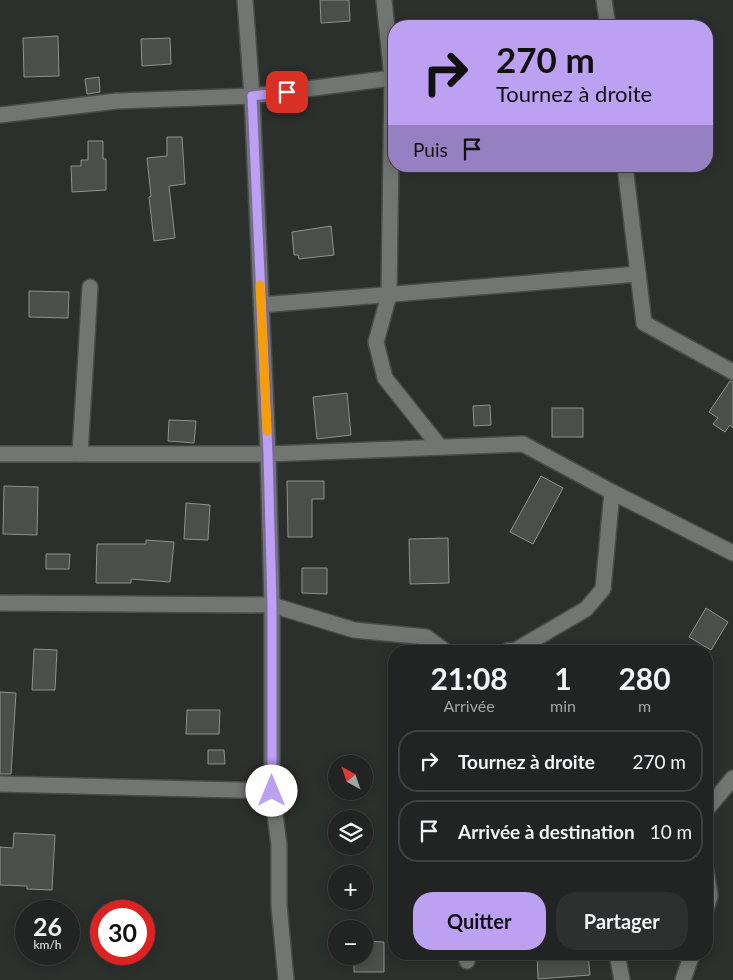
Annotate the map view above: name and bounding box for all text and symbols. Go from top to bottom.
text: 270 m [496,38,595,80]
icon: right [413,40,478,105]
pin [266,71,308,113]
icon: arrive [273,78,301,106]
text: Tournez à droite [496,80,652,107]
icon: arrive [458,135,486,163]
text: Puis [413,138,448,161]
text: 21:08 [430,660,508,696]
text: 1 [554,660,572,696]
text: 280 [618,660,671,696]
text: Arrivée [443,696,495,715]
text: min [550,696,576,715]
text: m [638,696,651,715]
icon: right [415,747,443,775]
text: Tournez à droite [458,750,595,773]
text: 270 m [632,750,686,773]
north arrow [328,755,372,800]
map controls [328,755,373,965]
position arrow [245,764,297,816]
button: layers [328,810,373,855]
icon: arrive [415,817,443,845]
text: Arrivée à destination [458,820,635,843]
text: 10 m [650,820,692,843]
button: + [328,865,373,910]
button: Quitter [413,892,546,950]
button: Partager [556,892,688,950]
speed limit sign: 30 [90,900,155,965]
text: 26 [33,911,62,941]
button: − [328,920,373,965]
text: km/h [33,937,62,952]

